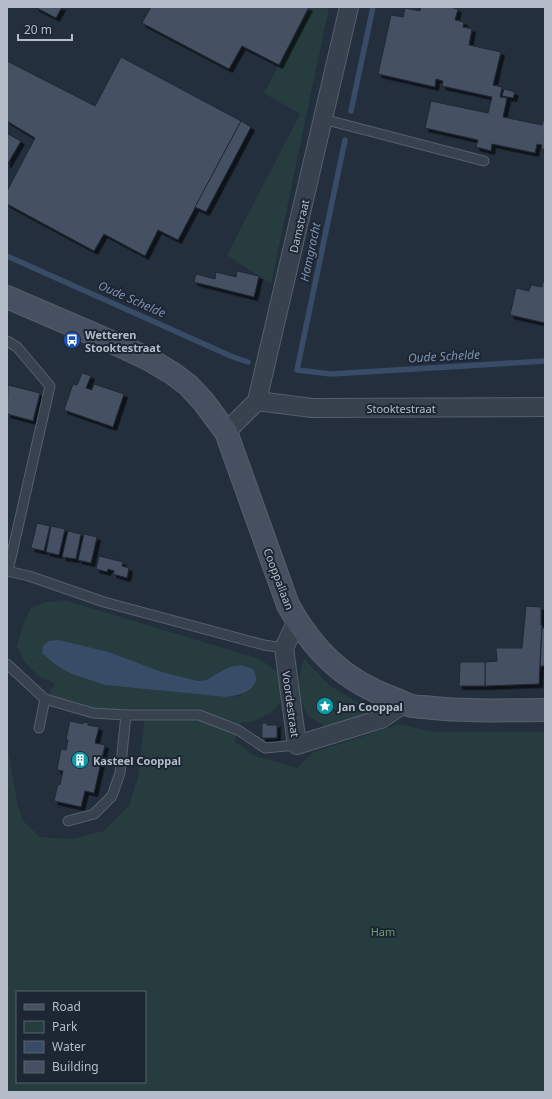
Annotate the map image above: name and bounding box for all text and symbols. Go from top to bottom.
scale bar [18,16,72,42]
text: 20 m [24,21,52,38]
street label: Damstraat [286,198,312,254]
water label: Hamgracht [295,220,325,283]
water label: Oude Schelde [96,277,168,321]
place label: Wetteren Stooktestraat [85,327,161,355]
bus stop icon: Wetteren Stooktestraat [62,330,82,350]
water label: Oude Schelde [408,346,480,366]
street label: Stooktestraat [366,401,436,416]
street label: Cooppallaan [260,546,298,612]
street label: Voordestraat [279,670,303,738]
place icon: Jan Cooppal [315,696,335,716]
place label: Jan Cooppal [337,699,403,714]
building icon: Kasteel Cooppal [70,750,90,770]
place label: Kasteel Cooppal [93,753,181,768]
park label: Ham [371,924,395,939]
legend [16,991,146,1083]
text: Road [52,998,81,1015]
text: Park [52,1018,78,1035]
text: Water [52,1038,86,1055]
text: Building [52,1058,99,1075]

